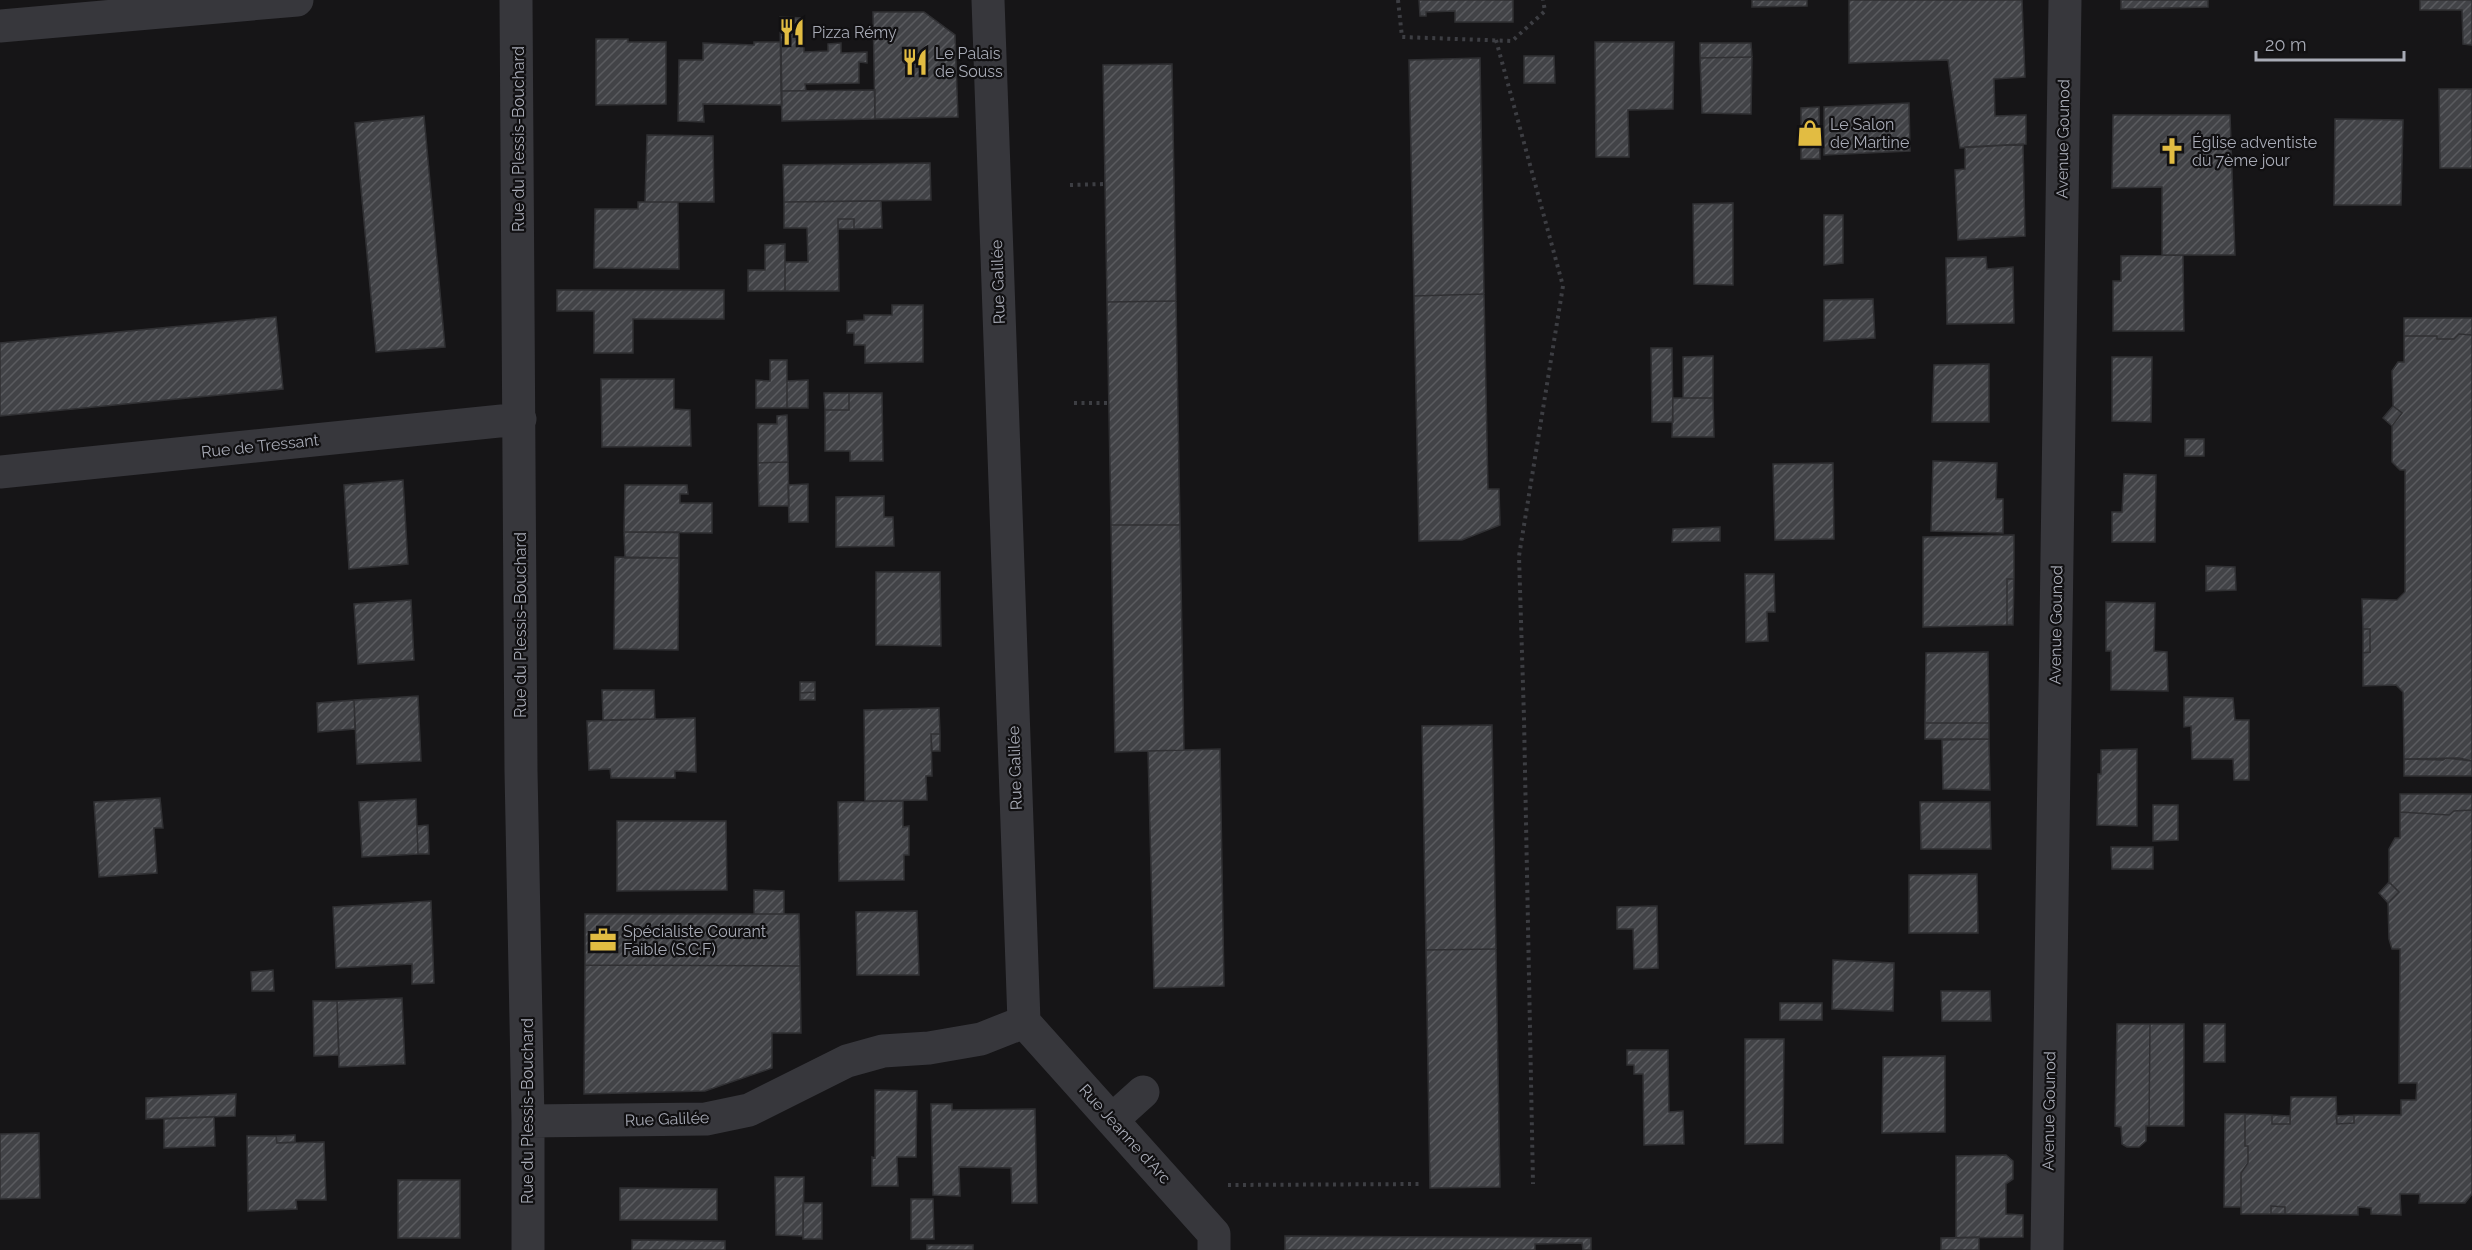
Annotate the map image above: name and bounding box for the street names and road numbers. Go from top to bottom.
street label: Rue du Plessis-Bouchard [509,46,528,232]
street label: Avenue Gounod [2052,79,2074,199]
street label: Rue Galilée [987,239,1009,325]
street label: Rue de Tressant [200,430,320,462]
street label: Rue du Plessis-Bouchard [511,532,530,718]
street label: Avenue Gounod [2045,565,2067,685]
street label: Rue Galilée [1004,725,1026,811]
street label: Rue du Plessis-Bouchard [518,1018,537,1204]
street label: Avenue Gounod [2038,1051,2060,1171]
street label: Rue Jeanne d'Arc [1075,1080,1175,1188]
street label: Rue Galilée [624,1108,710,1130]

